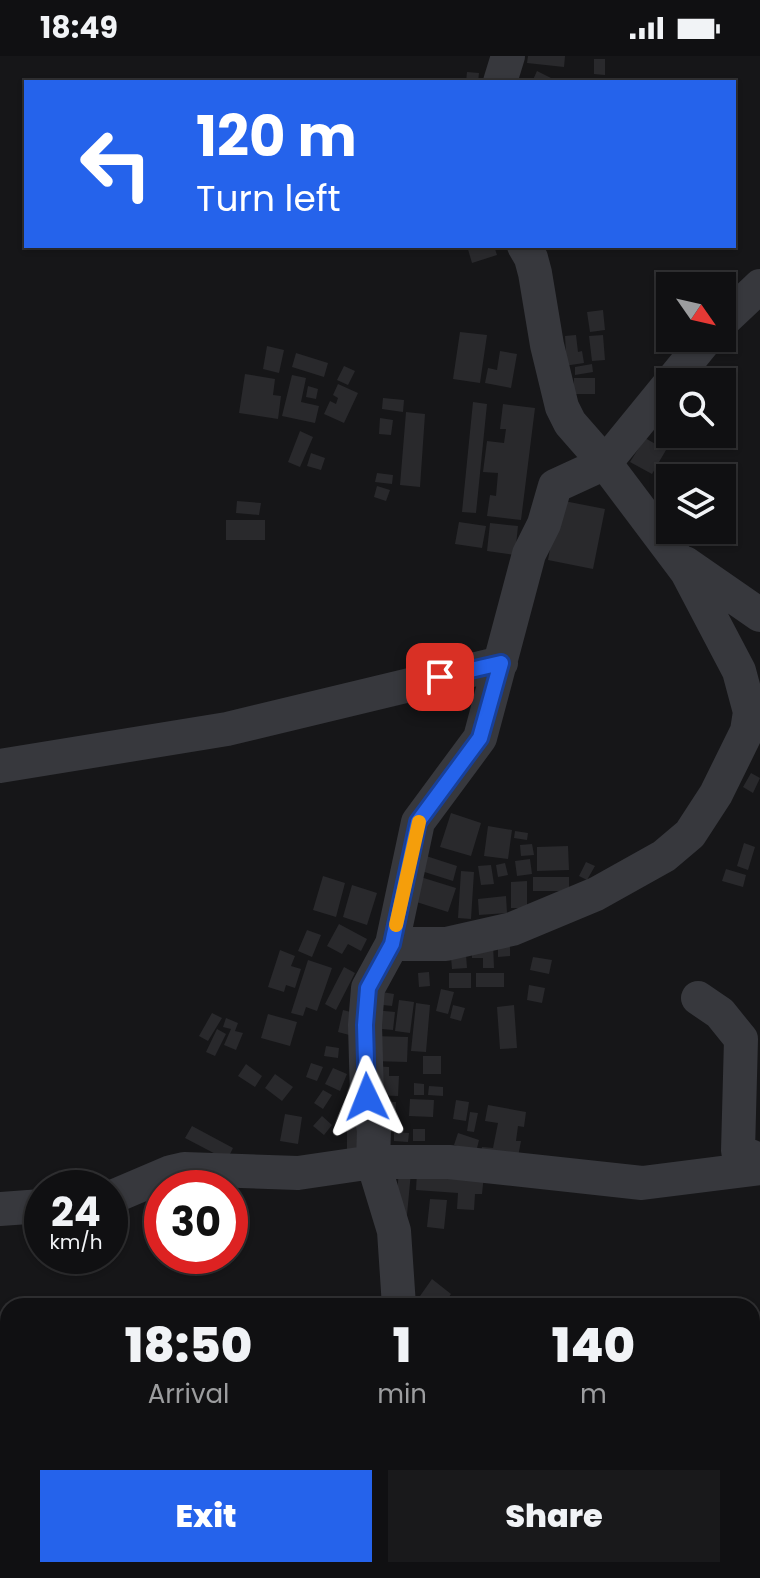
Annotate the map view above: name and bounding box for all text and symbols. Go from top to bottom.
text: 18:49 [40,6,118,49]
text: 120 m [196,97,357,176]
icon: left [64,112,168,216]
text: Turn left [196,173,341,224]
north arrow [656,272,736,352]
map controls [656,272,736,544]
button: search [656,368,736,448]
button: layers [656,464,736,544]
pin [406,643,474,711]
icon: arrive [418,655,462,699]
position arrow [325,1055,409,1139]
speed limit sign: 30 [144,1170,248,1274]
text: 24 [51,1184,101,1240]
text: km/h [49,1228,103,1256]
text: 18:50 [125,1312,252,1379]
text: 1 [393,1312,411,1379]
text: 140 [552,1312,635,1379]
text: Arrival [148,1376,230,1412]
text: min [377,1376,427,1412]
text: m [580,1376,607,1412]
button: Exit [40,1470,372,1562]
button: Share [388,1470,720,1562]

